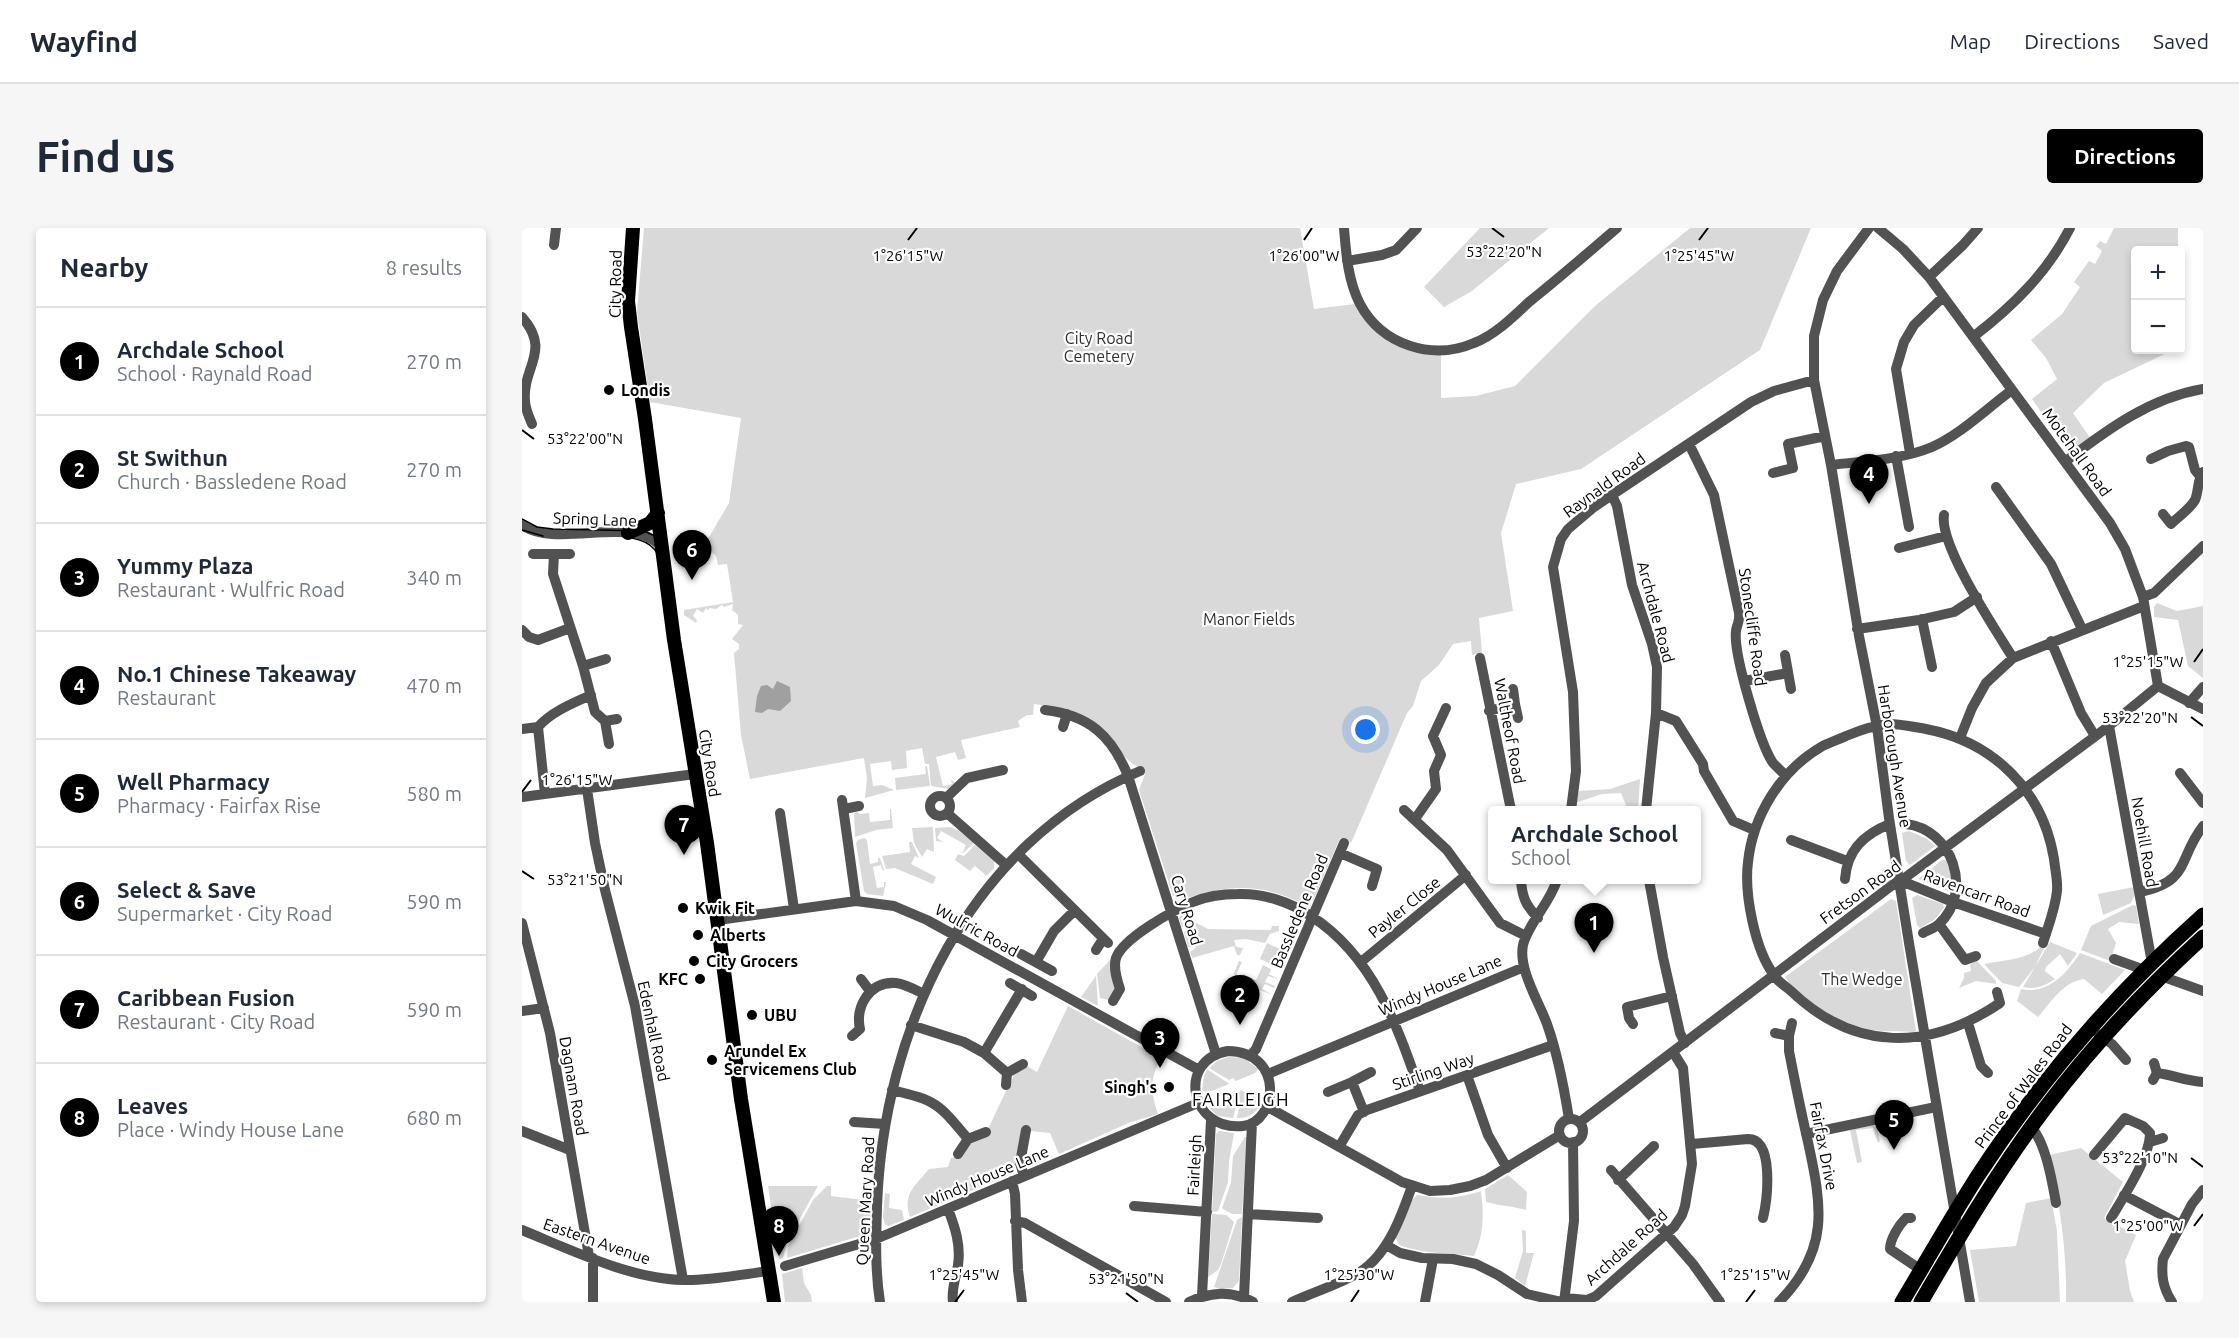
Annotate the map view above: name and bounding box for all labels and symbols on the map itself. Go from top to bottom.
text: 53°22'20"N [1466,243,1542,260]
text: 1°26'15"W [873,247,944,264]
text: 1°26'00"W [1269,247,1340,264]
text: 1°25'45"W [1664,247,1735,264]
street label: City Road [605,250,625,318]
park label: City Road Cemetery [1064,329,1135,365]
place label: Londis [621,381,670,399]
marker: Londis [602,383,616,397]
street label: Motehall Road [2039,404,2115,500]
text: 53°22'00"N [547,430,623,447]
street label: Raynald Road [1559,449,1649,521]
pin: 4 [1850,454,1888,504]
street label: Spring Lane [553,509,637,529]
pin: 6 [672,530,712,580]
street label: Archdale Road [1634,559,1678,665]
street label: Stonecliffe Road [1736,567,1770,687]
park label: Manor Fields [1203,610,1295,628]
text: 1°25'15"W [2113,653,2184,670]
street label: Waltheof Road [1491,677,1529,785]
street label: Harborough Avenue [1875,683,1915,829]
text: 53°22'20"N [2102,709,2178,726]
your location [1351,715,1380,744]
street label: City Road [696,728,724,798]
text: 1°26'15"W [542,771,613,788]
street label: Noehill Road [2128,795,2162,889]
pin: 7 [664,806,704,855]
street label: Bassledene Road [1267,851,1331,971]
street label: Fretson Road [1816,857,1904,927]
street label: Ravencarr Road [1921,865,2033,921]
text: 53°21'50"N [547,871,623,888]
street label: Cary Road [1168,873,1206,947]
street label: Payler Close [1364,873,1444,941]
place label: Kwik Fit [695,899,755,917]
street label: Wulfric Road [932,900,1022,960]
marker: Kwik Fit [676,901,690,915]
pin: 1 [1574,904,1614,953]
place label: Alberts [710,926,766,944]
marker: Alberts [691,928,705,942]
street label: Windy House Lane [1376,951,1504,1019]
place label: City Grocers [706,952,798,970]
marker: City Grocers [687,954,701,968]
place label: KFC [658,970,688,988]
park label: The Wedge [1821,970,1903,988]
marker: KFC [693,972,707,986]
pin: 2 [1220,976,1260,1025]
street label: Edenhall Road [635,979,673,1083]
place label: UBU [764,1006,797,1024]
marker: UBU [745,1008,759,1022]
pin: 3 [1140,1018,1180,1068]
street label: Prince of Wales Road [1970,1020,2076,1152]
street label: Dagnam Road [556,1035,592,1137]
place label: Arundel Ex Servicemens Club [724,1042,857,1078]
street label: Stirling Way [1390,1049,1476,1093]
marker: Arundel Ex Servicemens Club [705,1053,719,1067]
place label: Singh's [1104,1078,1157,1096]
marker: Singh's [1162,1080,1176,1094]
district label: FAIRLEIGH [1192,1089,1290,1109]
street label: Fairfax Drive [1807,1100,1841,1192]
pin: 5 [1874,1100,1914,1150]
street label: Fairleigh [1183,1134,1205,1196]
street label: Queen Mary Road [853,1136,877,1266]
street label: Windy House Lane [923,1142,1051,1210]
text: 53°22'10"N [2102,1149,2178,1166]
street label: Archdale Road [1581,1205,1671,1289]
pin: 8 [760,1206,798,1256]
street label: Eastern Avenue [541,1214,653,1268]
text: 1°25'00"W [2113,1217,2184,1234]
text: 1°25'45"W [929,1266,1000,1283]
text: 1°25'30"W [1324,1266,1395,1283]
text: 1°25'15"W [1720,1266,1791,1283]
text: 53°21'50"N [1088,1270,1164,1287]

